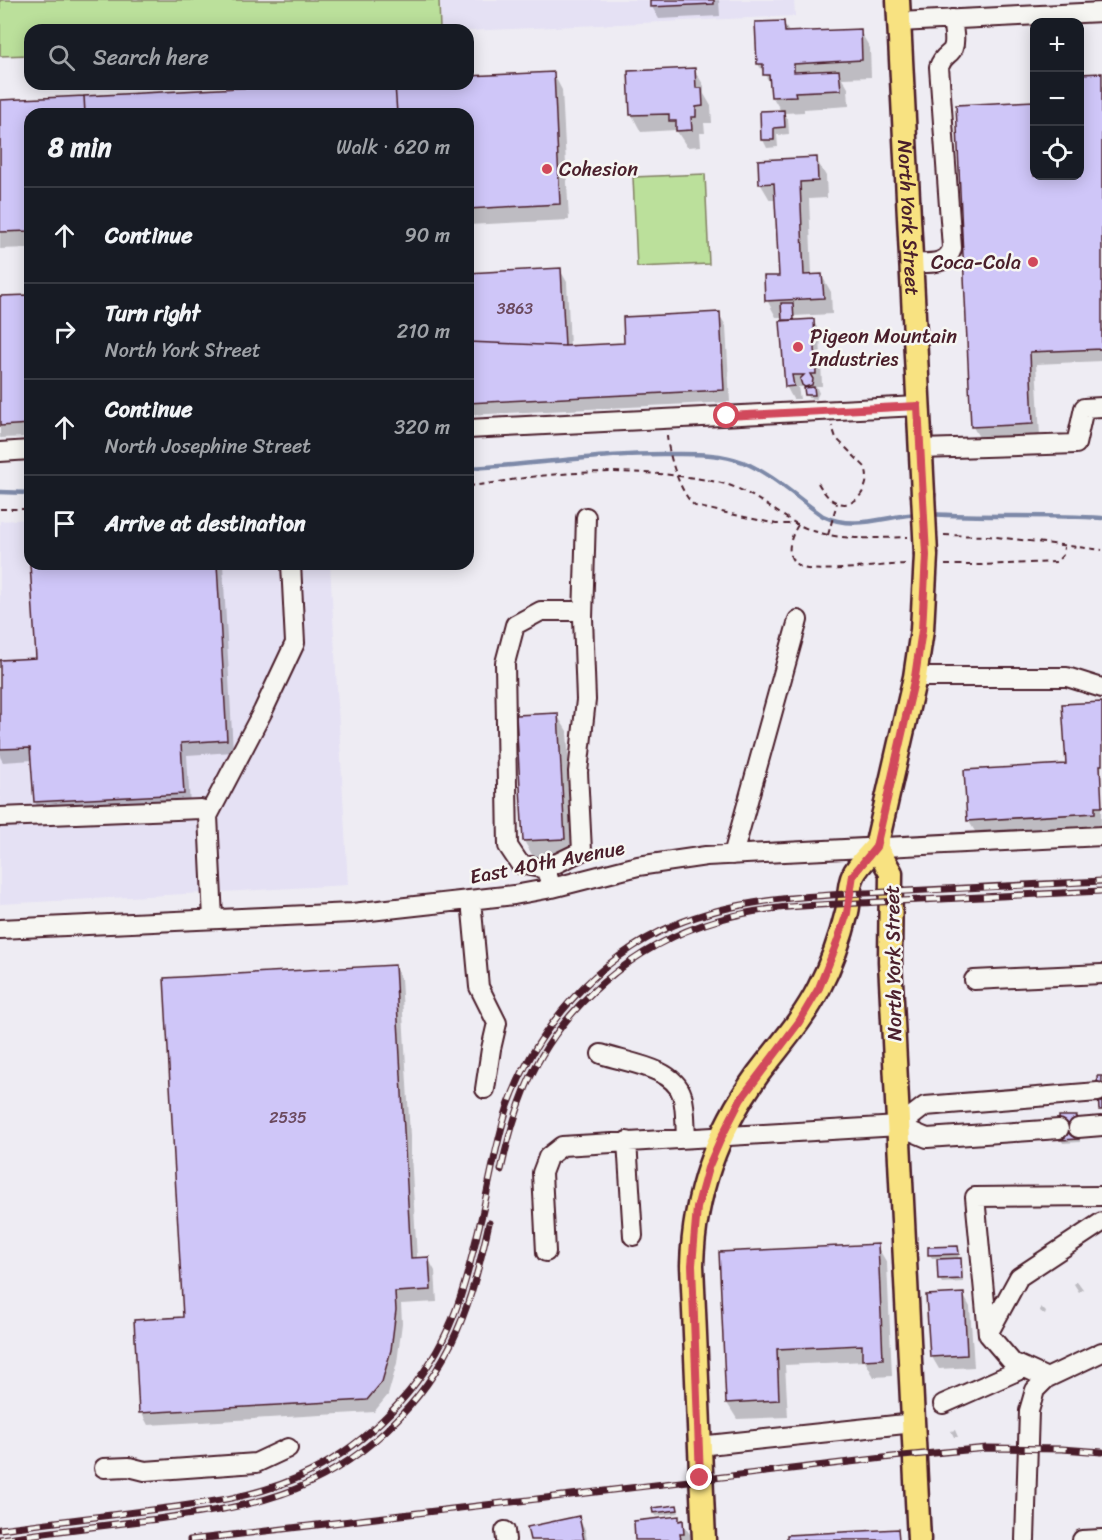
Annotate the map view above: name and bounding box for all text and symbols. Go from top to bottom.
map controls [1030,18,1084,180]
button: + [1030,18,1084,72]
search box [24,24,474,90]
text: Search here [93,38,209,77]
icon: search [45,41,78,74]
button: − [1030,72,1084,126]
text: 8 min [48,124,112,170]
button: locate [1030,126,1084,180]
text: Walk · 620 m [336,130,450,165]
street label: North York Street [887,139,930,297]
place label: Cohesion [559,152,638,187]
marker: Cohesion [540,162,554,176]
text: Continue [105,216,193,255]
text: 90 m [405,218,450,253]
icon: ahead [48,219,81,252]
place label: Coca-Cola [931,245,1021,280]
marker: Coca-Cola [1026,255,1040,269]
text: Turn right [105,294,200,333]
house number: 3863 [497,294,533,323]
text: 210 m [397,314,450,349]
icon: right [48,315,81,348]
place label: Pigeon Mountain Industries [809,319,957,377]
text: North York Street [105,333,261,368]
marker: Pigeon Mountain Industries [791,340,805,354]
text: Continue [105,390,193,429]
route start [713,402,739,428]
text: 320 m [394,410,450,445]
icon: ahead [48,411,81,444]
text: North Josephine Street [105,429,311,464]
text: Arrive at destination [105,504,306,543]
icon: arrive [48,507,81,540]
street label: East 40th Avenue [467,830,628,895]
street label: North York Street [875,885,912,1041]
house number: 2535 [269,1103,307,1132]
route end [686,1464,712,1490]

